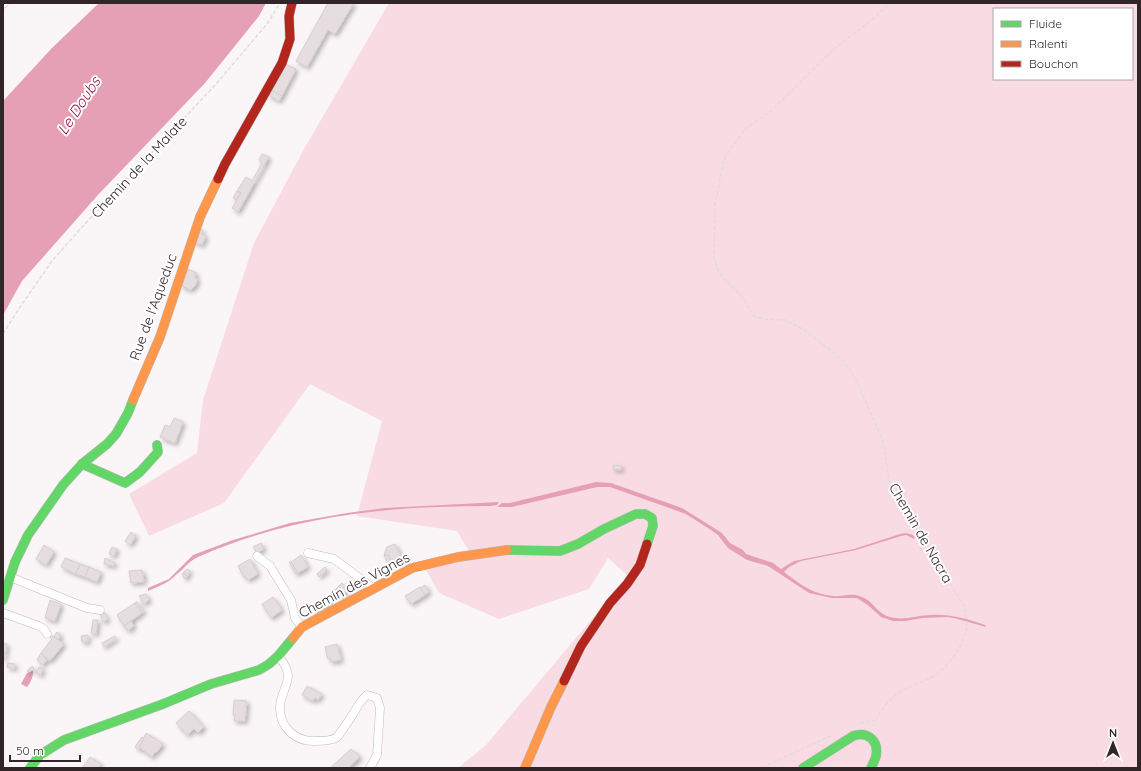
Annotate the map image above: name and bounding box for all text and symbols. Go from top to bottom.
legend [993,8,1133,80]
text: Fluide [1029,16,1062,31]
text: Ralenti [1029,36,1067,51]
text: Bouchon [1029,56,1078,71]
water label: Le Doubs [53,72,105,138]
street label: Chemin de la Malate [87,112,191,222]
street label: Rue de l'Aqueduc [125,251,181,363]
street label: Chemin de Nacra [885,480,957,586]
street label: Chemin des Vignes [295,548,413,622]
north arrow [1093,723,1133,763]
text: N [1109,726,1117,740]
scale bar [10,737,80,763]
text: 50 m [16,743,44,758]

